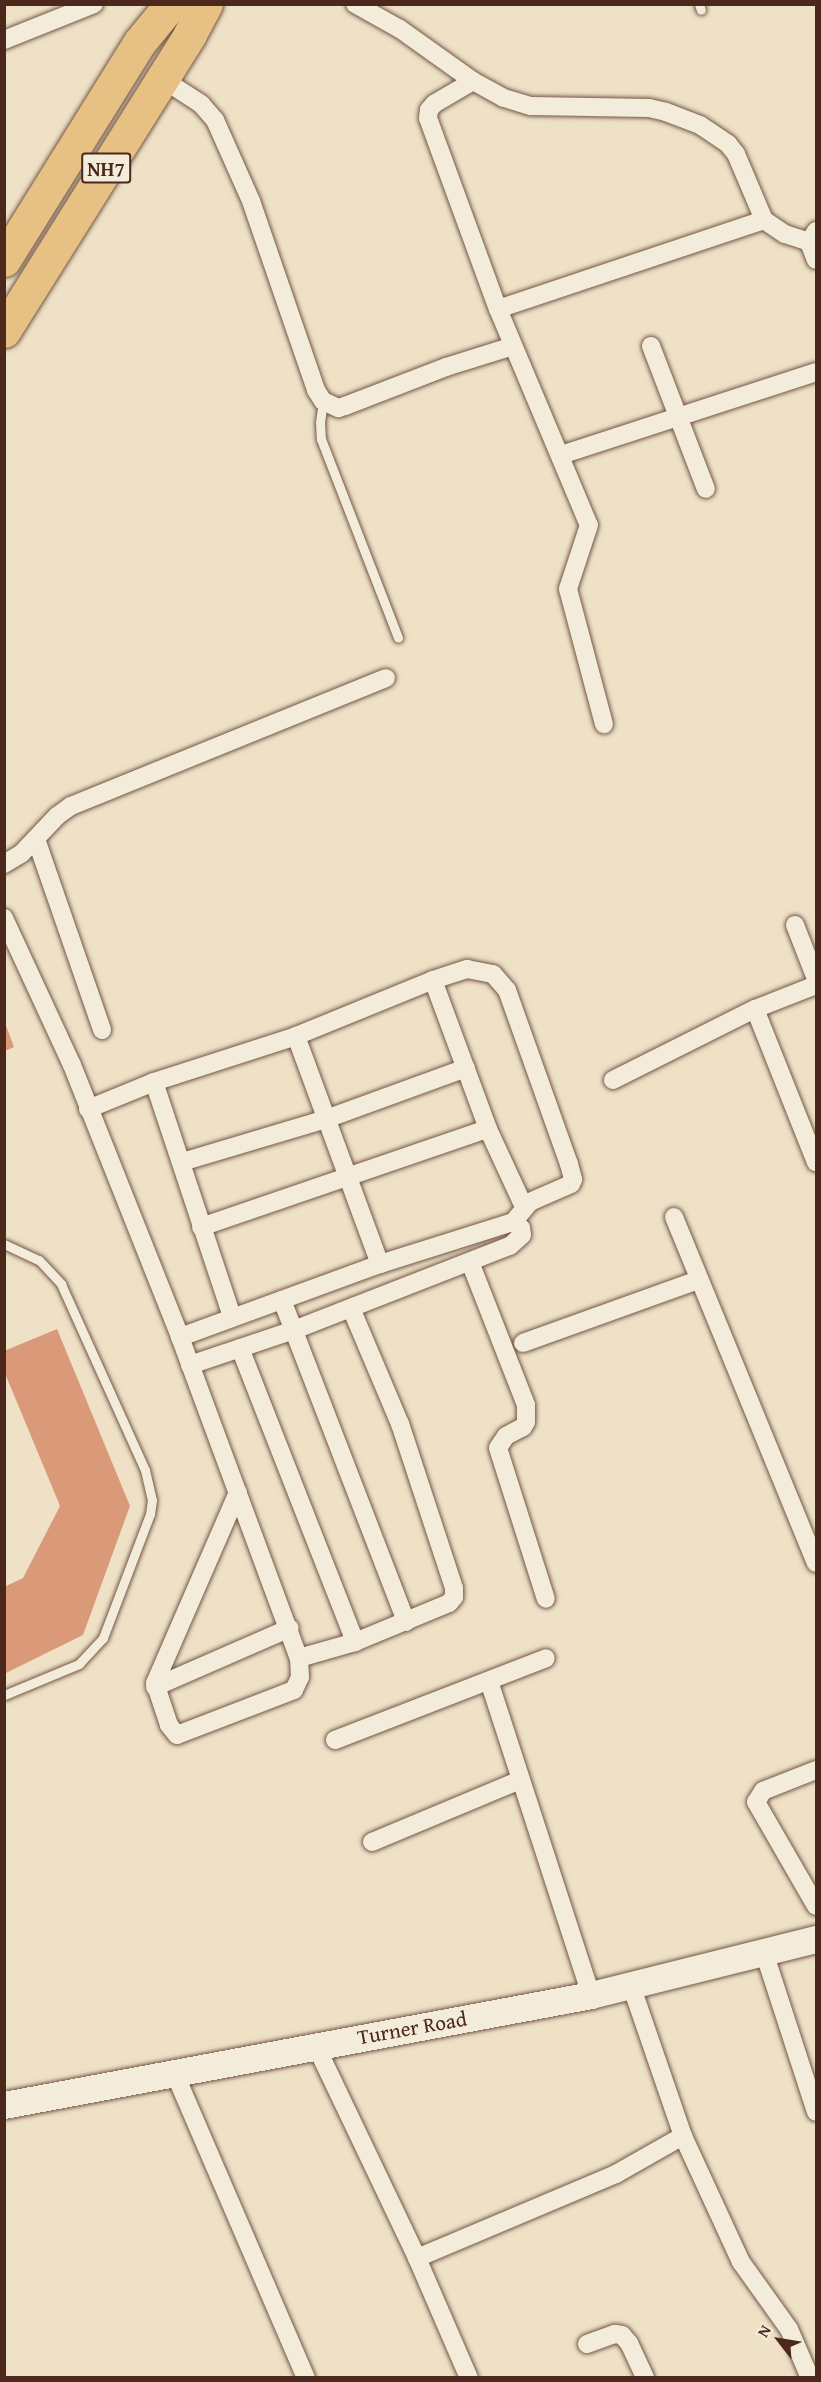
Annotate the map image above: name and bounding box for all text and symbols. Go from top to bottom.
road number: NH7 [80,151,132,185]
street label: Turner Road [355,2006,469,2050]
north arrow [749,2310,809,2370]
text: N [751,2320,777,2342]

